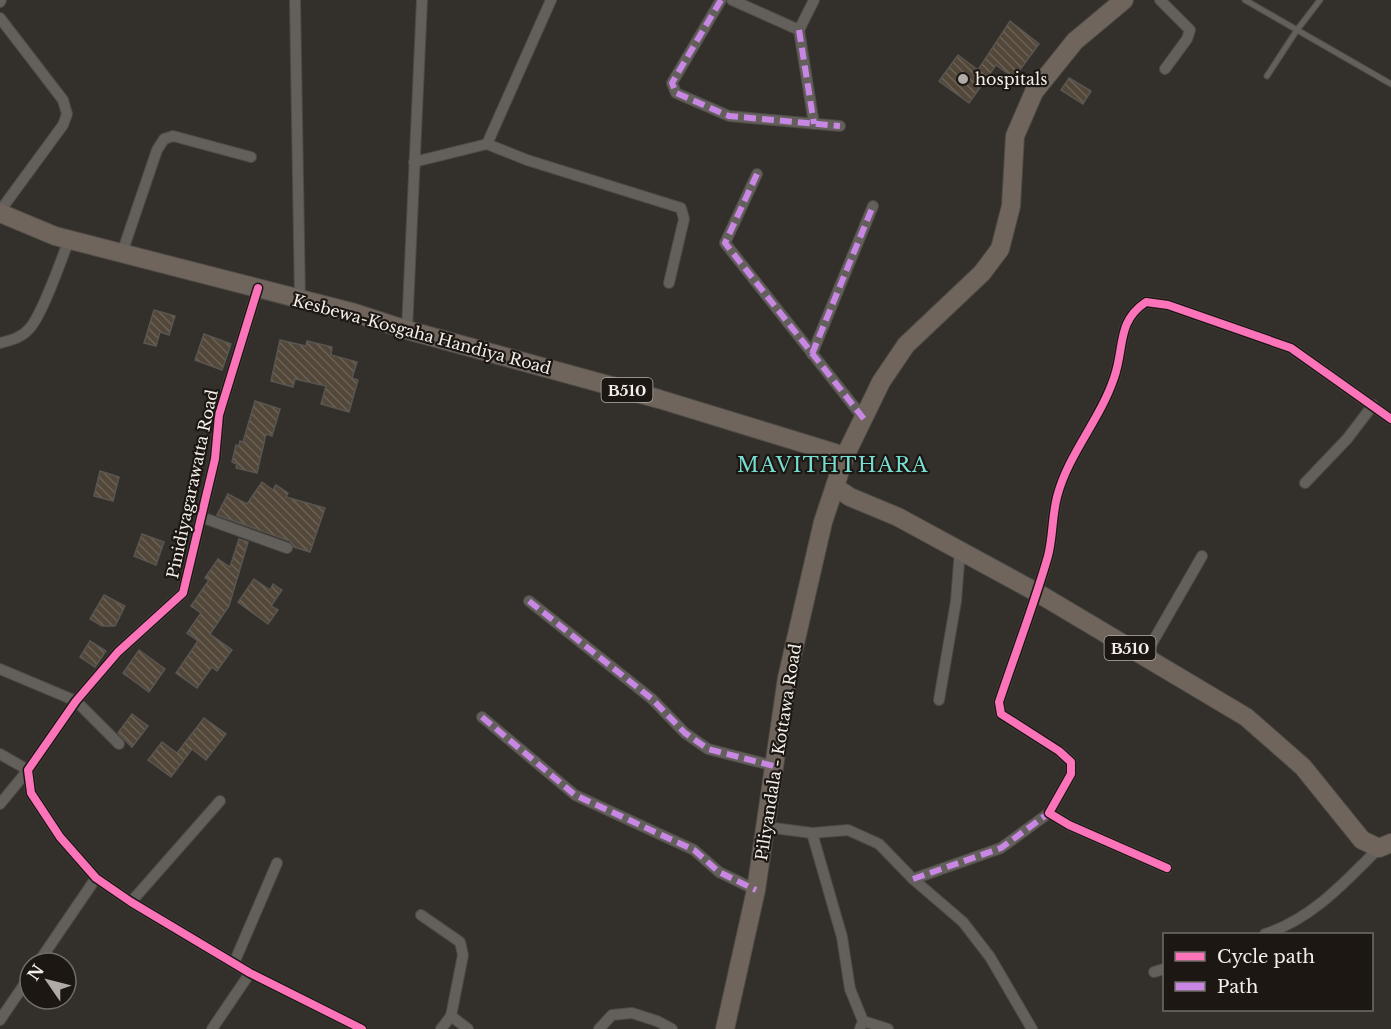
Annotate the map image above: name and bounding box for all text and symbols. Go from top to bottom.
place label: hospitals [975,69,1047,89]
marker: hospitals [956,72,970,86]
street label: Kesbewa-Kosgaha Handiya Road [291,290,554,378]
road number: B510 [602,378,652,402]
street label: Pinidiyagarawatta Road [162,387,222,580]
district label: MAVITHTHARA [737,453,929,477]
road number: B510 [1104,636,1156,660]
street label: Piliyandala - Kottawa Road [751,642,805,862]
legend [1163,933,1373,1011]
text: Cycle path [1217,946,1315,968]
north arrow [18,951,78,1011]
text: N [23,960,48,984]
text: Path [1217,976,1258,998]

